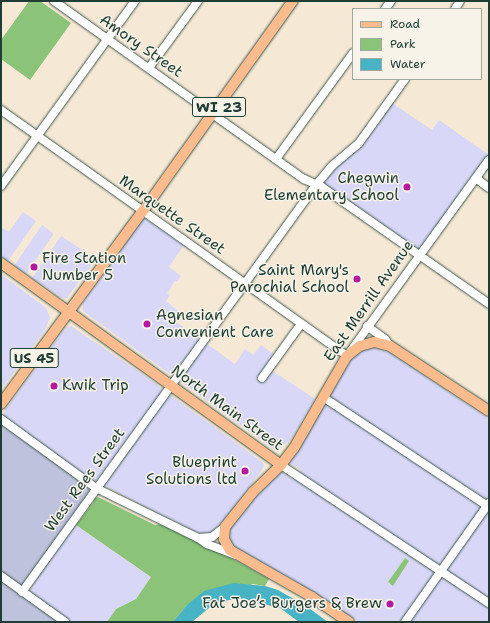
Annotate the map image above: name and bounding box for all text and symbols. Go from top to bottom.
legend [352,8,482,80]
street label: Amory Street [96,11,186,81]
text: Road [390,16,420,32]
text: Park [390,36,416,52]
text: Water [390,56,425,72]
road number: WI 23 [191,95,247,119]
place label: Chegwin Elementary School [264,169,399,204]
street label: Marquette Street [115,172,229,258]
marker: Chegwin Elementary School [402,182,412,192]
street label: East Merrill Avenue [320,237,418,365]
place label: Fire Station Number 5 [42,249,126,284]
place label: Saint Mary's Parochial School [230,261,349,296]
marker: Fire Station Number 5 [29,262,39,272]
marker: Saint Mary's Parochial School [352,274,362,284]
place label: Agnesian Convenient Care [156,306,274,341]
marker: Agnesian Convenient Care [141,318,153,330]
road number: US 45 [9,346,59,370]
street label: North Main Street [168,361,286,455]
place label: Kwik Trip [62,377,129,395]
marker: Kwik Trip [49,381,59,391]
street label: West Rees Street [41,424,129,536]
place label: Blueprint Solutions ltd [146,453,237,488]
marker: Blueprint Solutions ltd [240,466,250,476]
place label: Fat Joe’s Burgers & Brew [202,595,382,613]
marker: Fat Joe’s Burgers & Brew [385,599,395,609]

